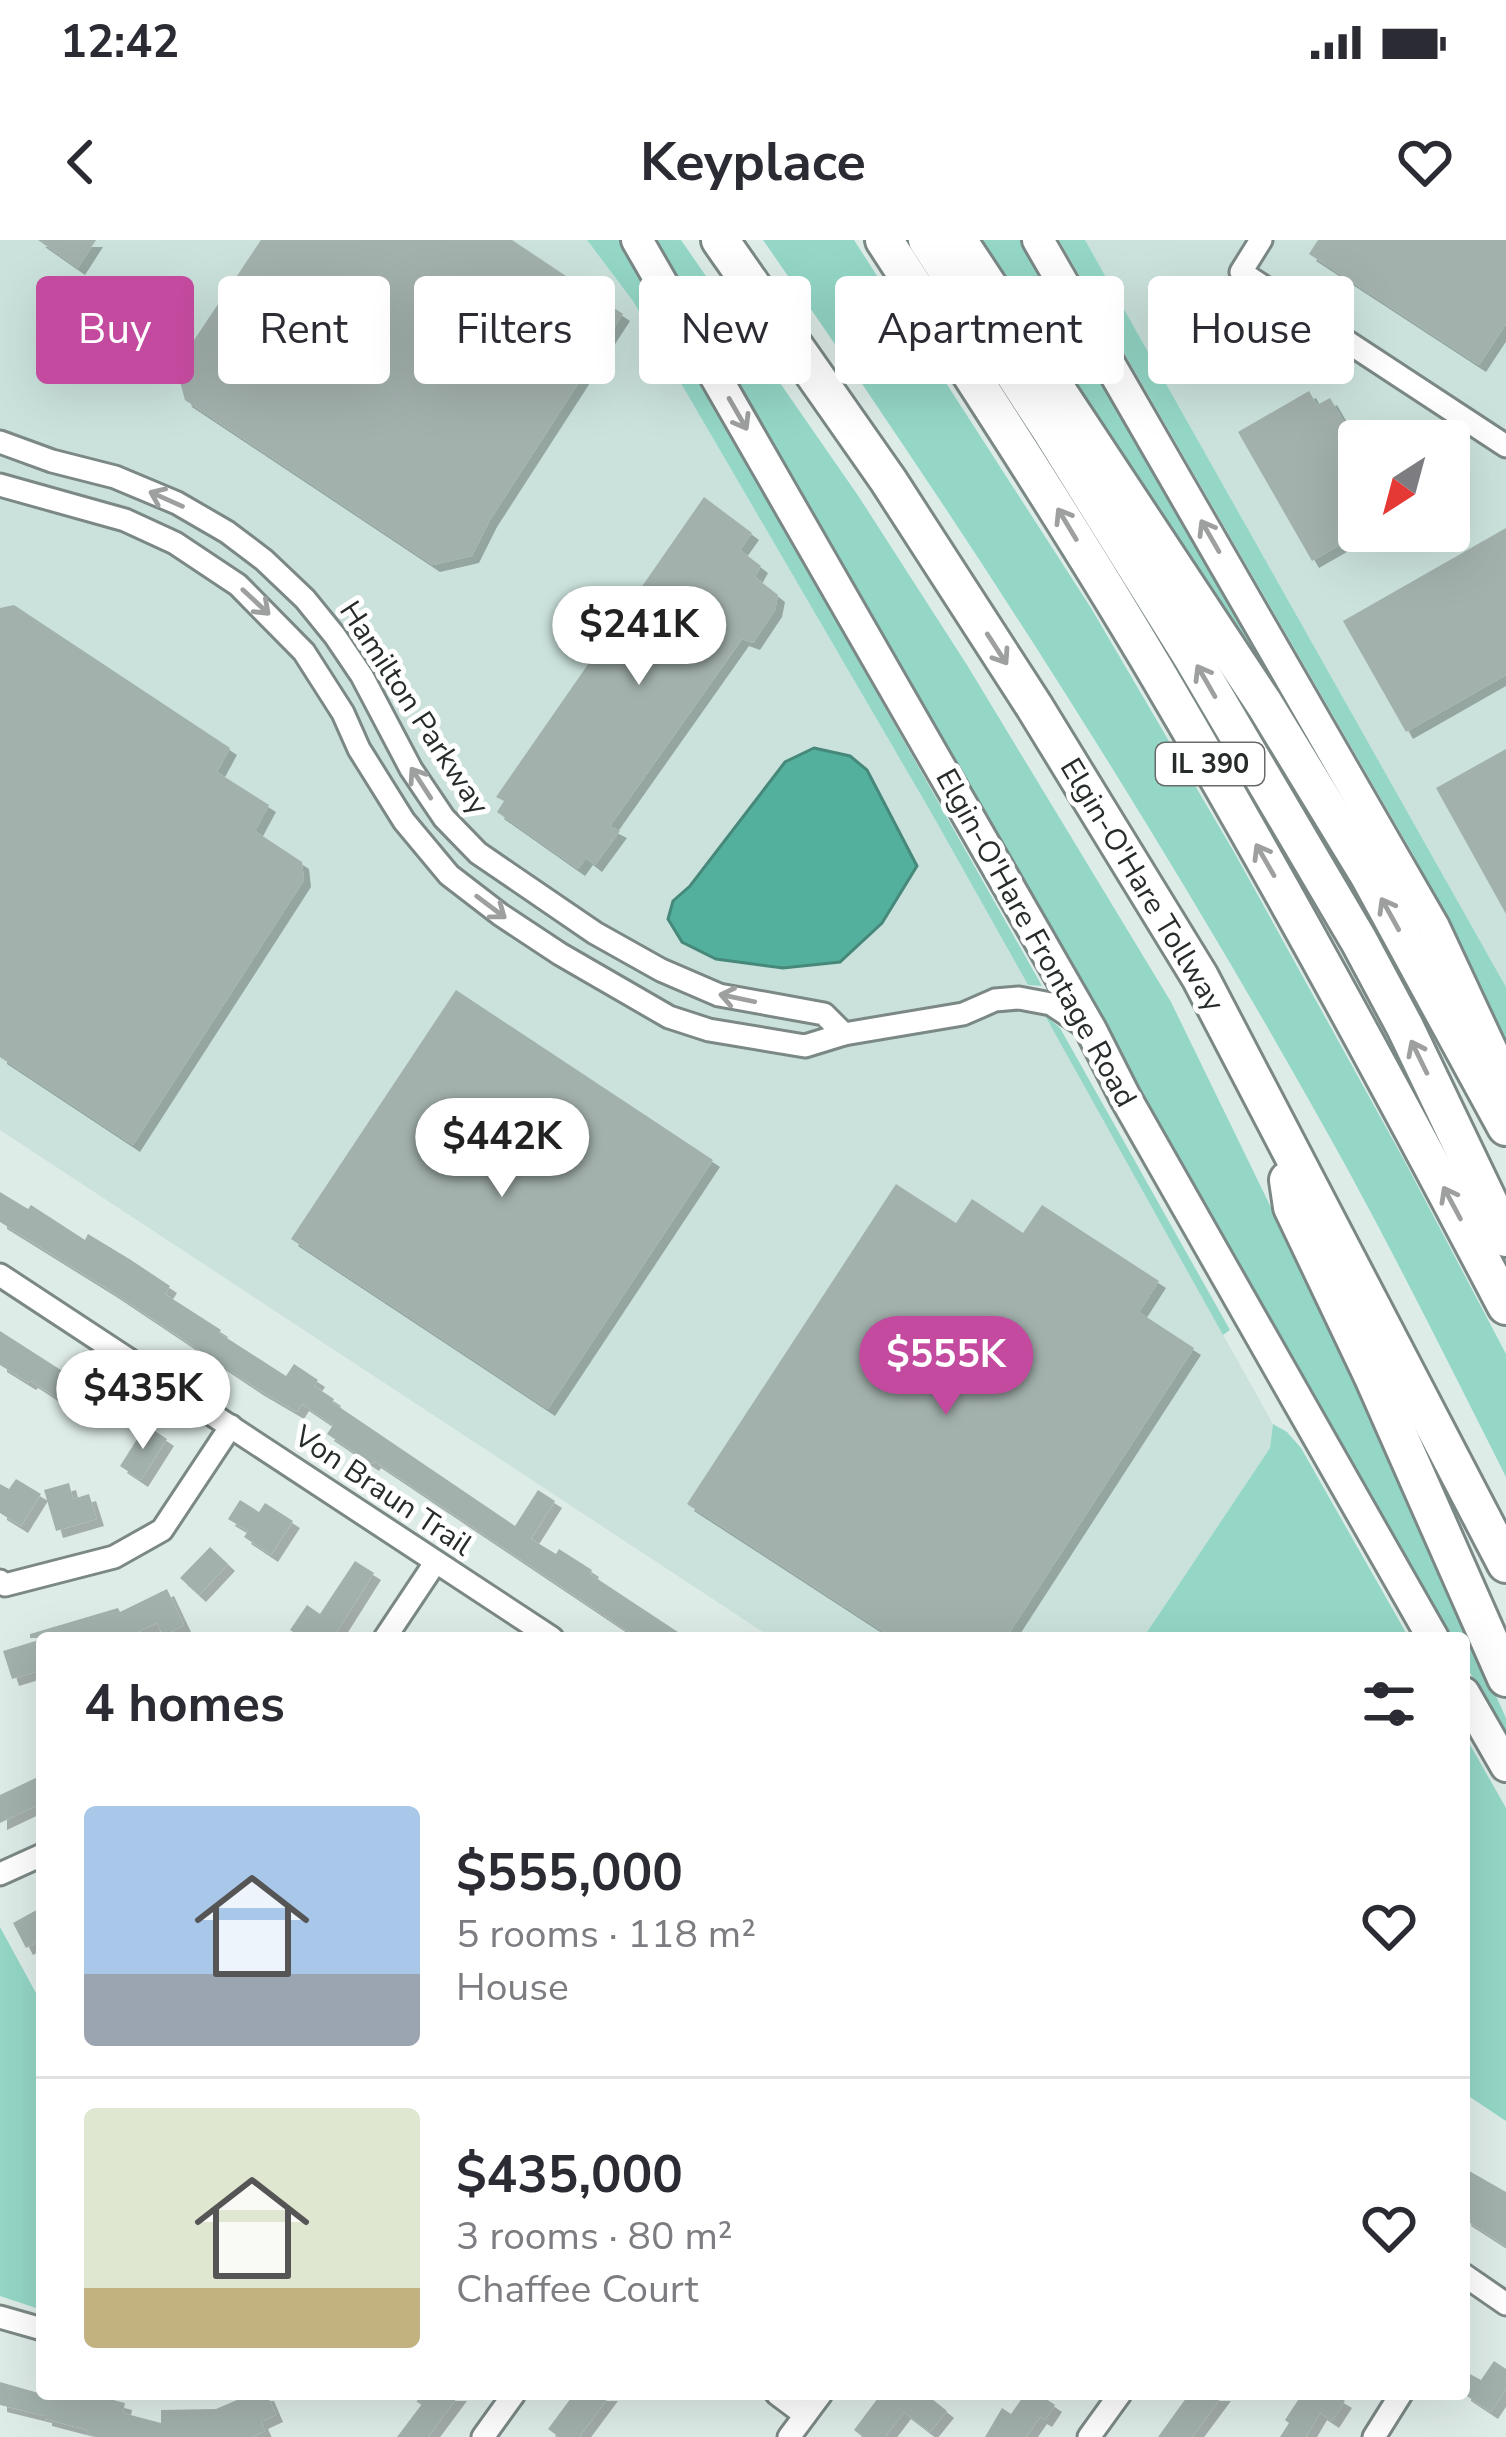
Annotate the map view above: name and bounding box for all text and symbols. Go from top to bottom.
text: 12:42 [60,12,179,73]
text: Keyplace [640,125,866,199]
icon: back [48,129,114,195]
icon: heart [1392,129,1458,195]
chip: Buy [36,276,194,384]
chip: Rent [218,276,390,384]
chip: Filters [414,276,615,384]
chip: New [639,276,811,384]
chip: Apartment [835,276,1124,384]
chip: House [1148,276,1354,384]
one-way arrow [727,396,751,431]
north arrow [1338,420,1470,552]
map controls [1338,420,1470,552]
one-way arrow [149,487,185,509]
one-way arrow [1054,507,1078,542]
one-way arrow [1197,519,1221,554]
pin: $241K [555,586,723,688]
one-way arrow [240,588,270,615]
street label: Hamilton Parkway [329,593,499,823]
text: $241K [579,598,699,651]
one-way arrow [985,631,1010,665]
one-way arrow [1194,664,1218,699]
road number: IL 390 [1156,743,1264,785]
street label: Elgin-O'Hare Tollway [1050,751,1234,1020]
street label: Elgin-O'Hare Frontage Road [926,761,1146,1115]
one-way arrow [408,766,433,800]
one-way arrow [1252,843,1276,878]
one-way arrow [475,894,507,920]
one-way arrow [1378,897,1401,932]
one-way arrow [718,986,757,1008]
one-way arrow [1407,1040,1429,1076]
pin: $442K [418,1098,586,1200]
text: $442K [442,1110,562,1163]
one-way arrow [1439,1185,1462,1221]
pin: $555K [862,1316,1030,1418]
text: $555K [886,1328,1006,1381]
pin: $435K [59,1350,227,1452]
text: $435K [83,1362,203,1415]
street label: Von Braun Trail [285,1416,480,1566]
text: 4 homes [84,1669,285,1739]
icon: filters [1356,1671,1422,1737]
text: $555,000 [456,1838,683,1908]
icon: home [180,1854,324,1998]
icon: heart [1356,1893,1422,1959]
text: 5 rooms · 118 m² [456,1908,756,1961]
text: House [456,1961,569,2014]
text: $435,000 [456,2140,683,2210]
icon: home [180,2156,324,2300]
icon: heart [1356,2195,1422,2261]
text: 3 rooms · 80 m² [456,2210,733,2263]
text: Chaffee Court [456,2263,698,2316]

